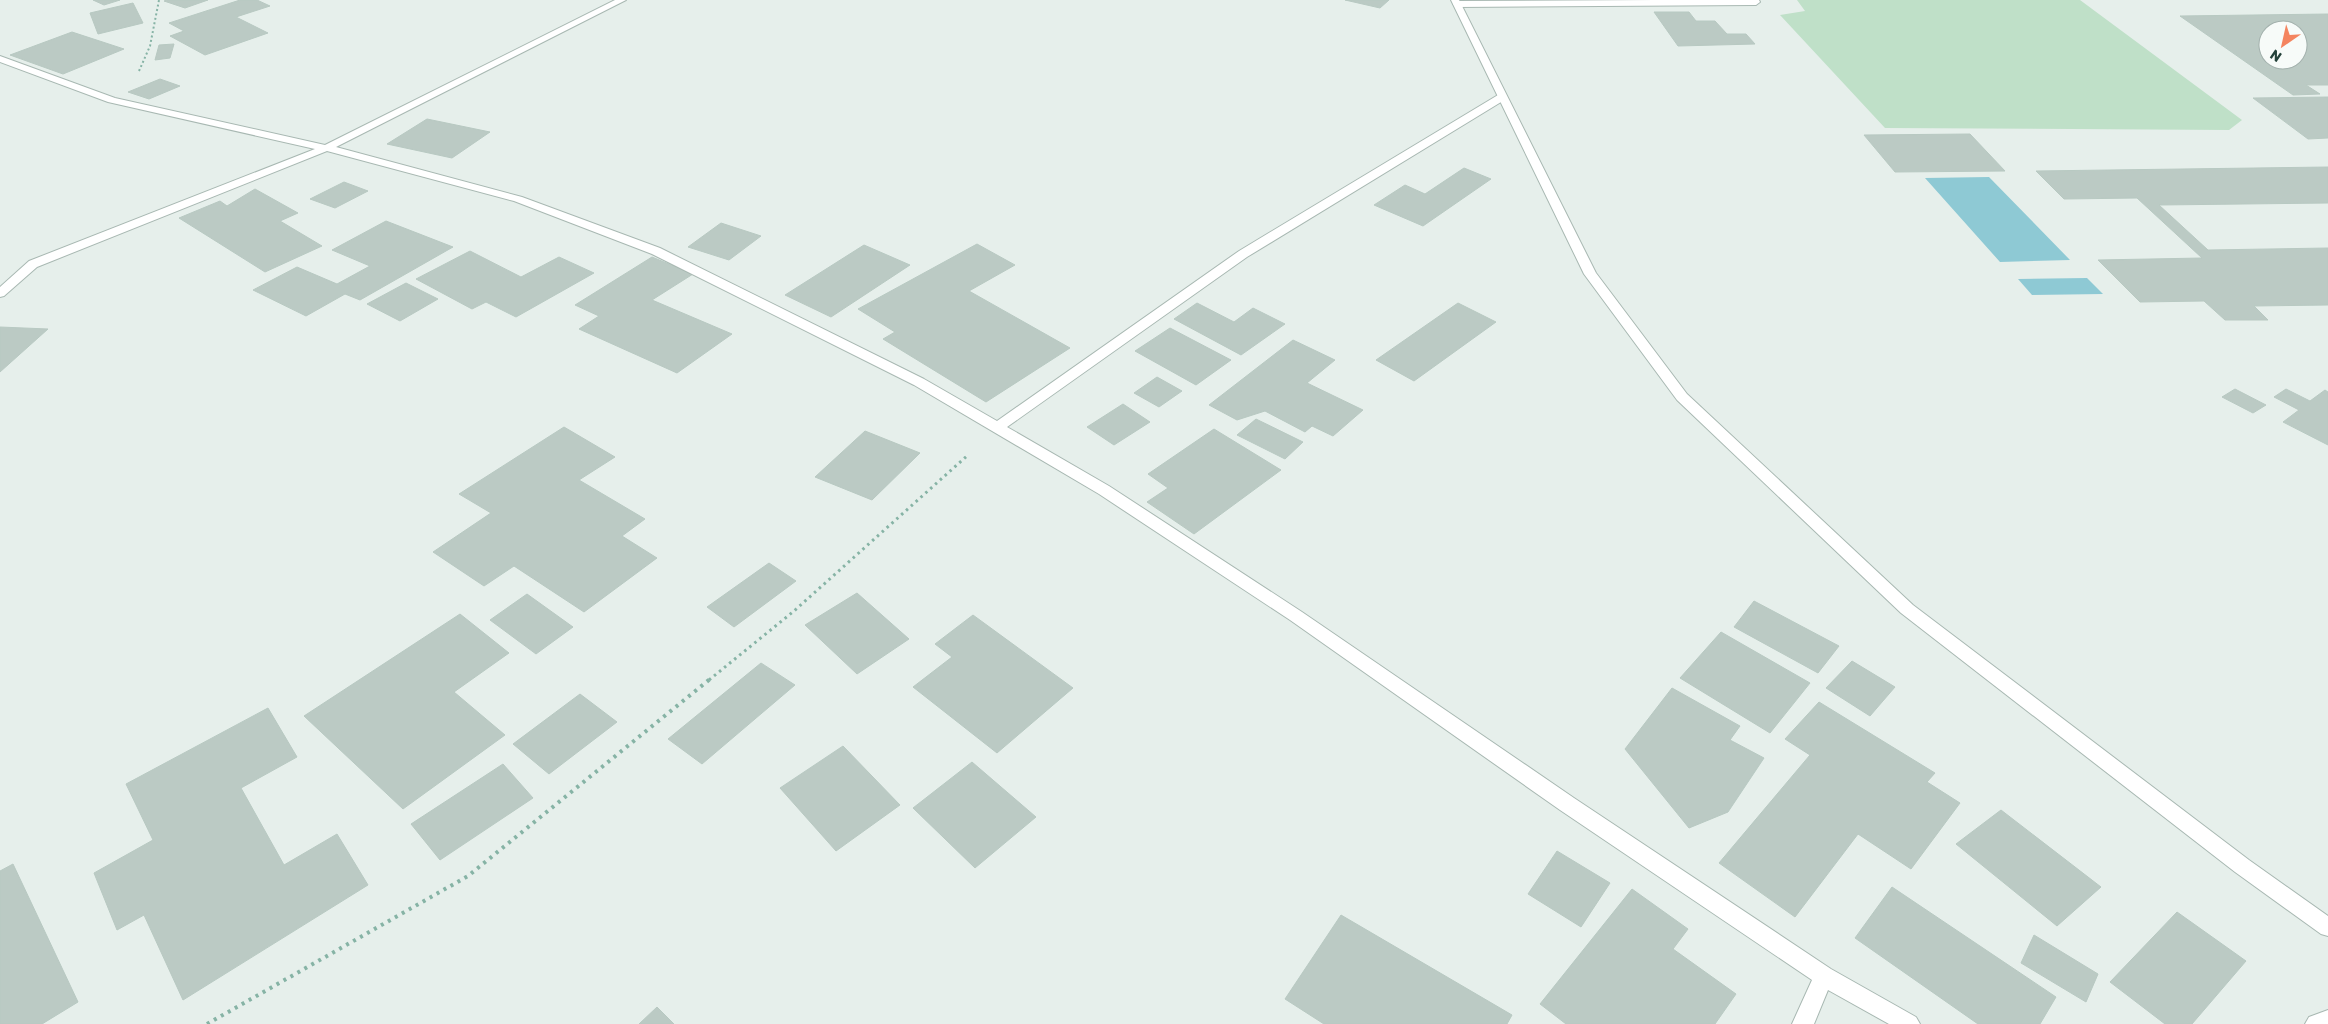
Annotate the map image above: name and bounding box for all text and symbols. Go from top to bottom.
north arrow [2258,20,2308,70]
text: N [2267,45,2285,65]

